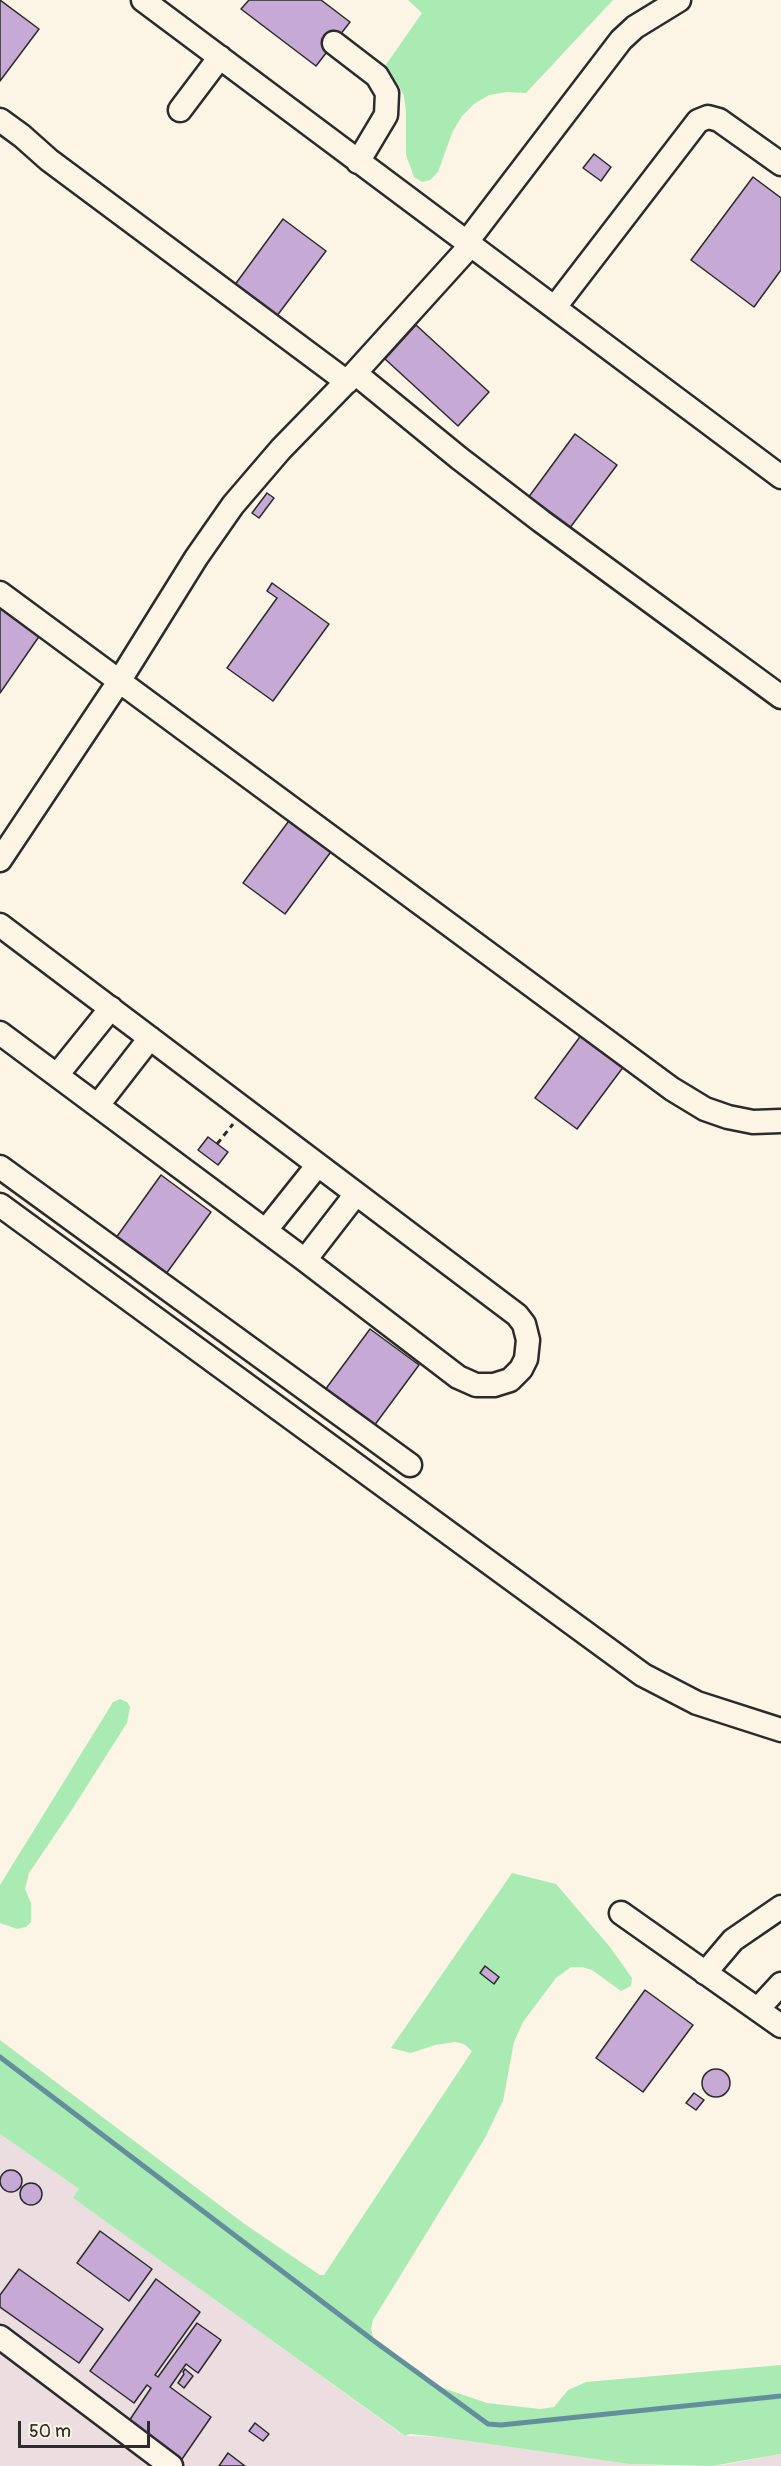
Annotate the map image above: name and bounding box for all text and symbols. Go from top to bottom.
scale bar [21,2409,153,2447]
text: 50 m [29,2420,71,2443]

